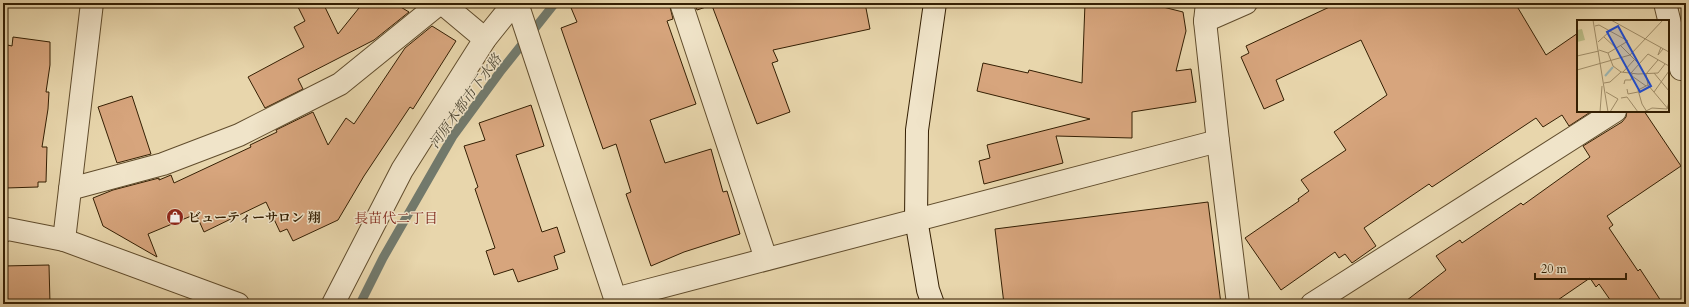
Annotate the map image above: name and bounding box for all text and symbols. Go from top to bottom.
inset map [1577,20,1669,112]
water label: 河原木都市下水路 [425,50,507,152]
shop icon: ビューティーサロン 翔 [165,207,185,227]
place label: ビューティーサロン 翔 [188,209,320,227]
district label: 長苗代二丁目 [354,209,438,228]
scale bar [1535,255,1626,281]
text: 20 m [1541,261,1568,277]

